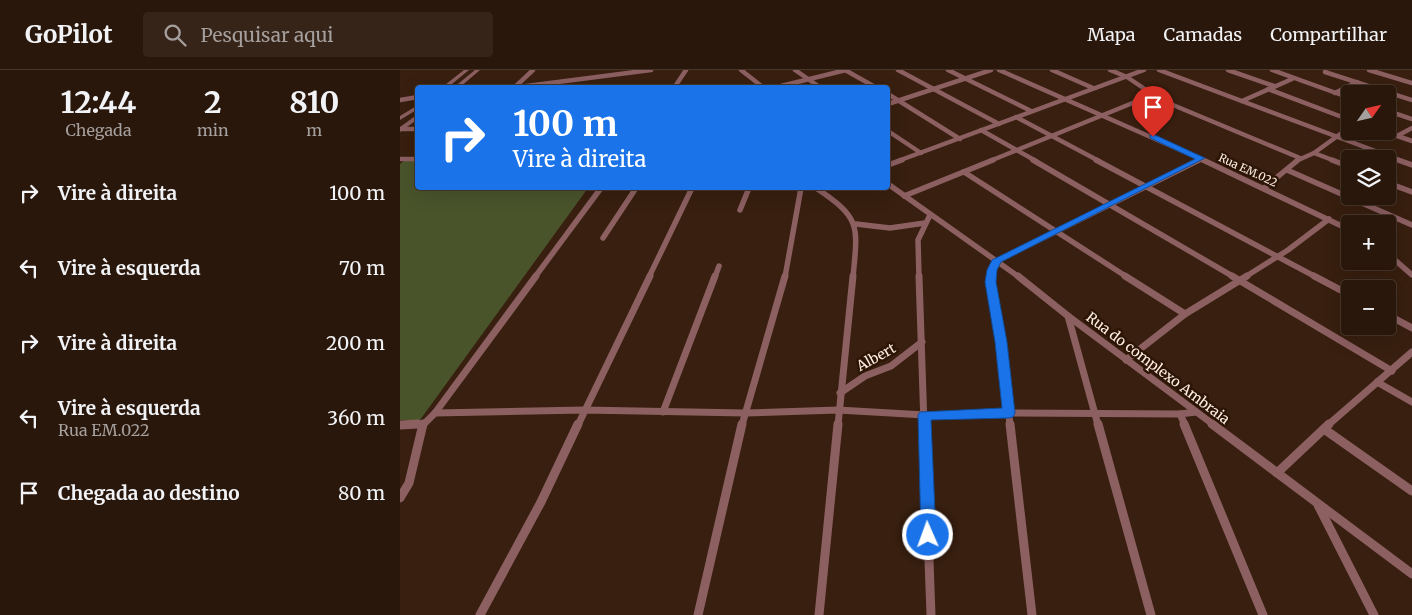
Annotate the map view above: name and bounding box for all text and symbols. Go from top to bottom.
search box [143,12,493,57]
text: GoPilot [25,19,113,50]
icon: search [161,21,189,49]
text: Pesquisar aqui [201,23,333,47]
text: Mapa [1087,23,1136,46]
text: Camadas [1164,23,1242,46]
text: Compartilhar [1270,23,1387,46]
text: 12:44 [61,83,136,121]
text: 2 [204,83,222,121]
text: 810 [289,83,339,121]
north arrow [1341,85,1396,140]
map controls [1341,85,1396,335]
pin [1132,86,1174,137]
icon: arrive [1139,93,1167,121]
text: 100 m [513,102,618,146]
icon: right [430,105,495,170]
text: Chegada [65,120,131,140]
text: min [197,120,229,140]
text: m [306,120,322,140]
text: Vire à direita [513,145,646,173]
street label: Rua EM.022 [1217,150,1279,190]
button: layers [1341,150,1396,205]
icon: right [15,179,43,207]
text: Vire à direita [58,181,177,205]
text: 100 m [329,181,385,205]
button: + [1341,215,1396,270]
icon: left [15,254,43,282]
text: Vire à esquerda [58,256,201,280]
text: 70 m [339,256,385,280]
button: − [1341,280,1396,335]
street label: Rua do complexo Ambraia [1083,308,1234,428]
icon: right [15,329,43,357]
text: Vire à direita [58,331,177,355]
text: 200 m [326,331,385,355]
street label: Albert [852,339,899,376]
text: Vire à esquerda [58,396,201,420]
icon: left [15,404,43,432]
text: 360 m [327,406,385,430]
text: Rua EM.022 [58,420,150,440]
icon: arrive [15,479,43,507]
text: Chegada ao destino [58,481,240,505]
text: 80 m [338,481,385,505]
position arrow [901,508,953,560]

